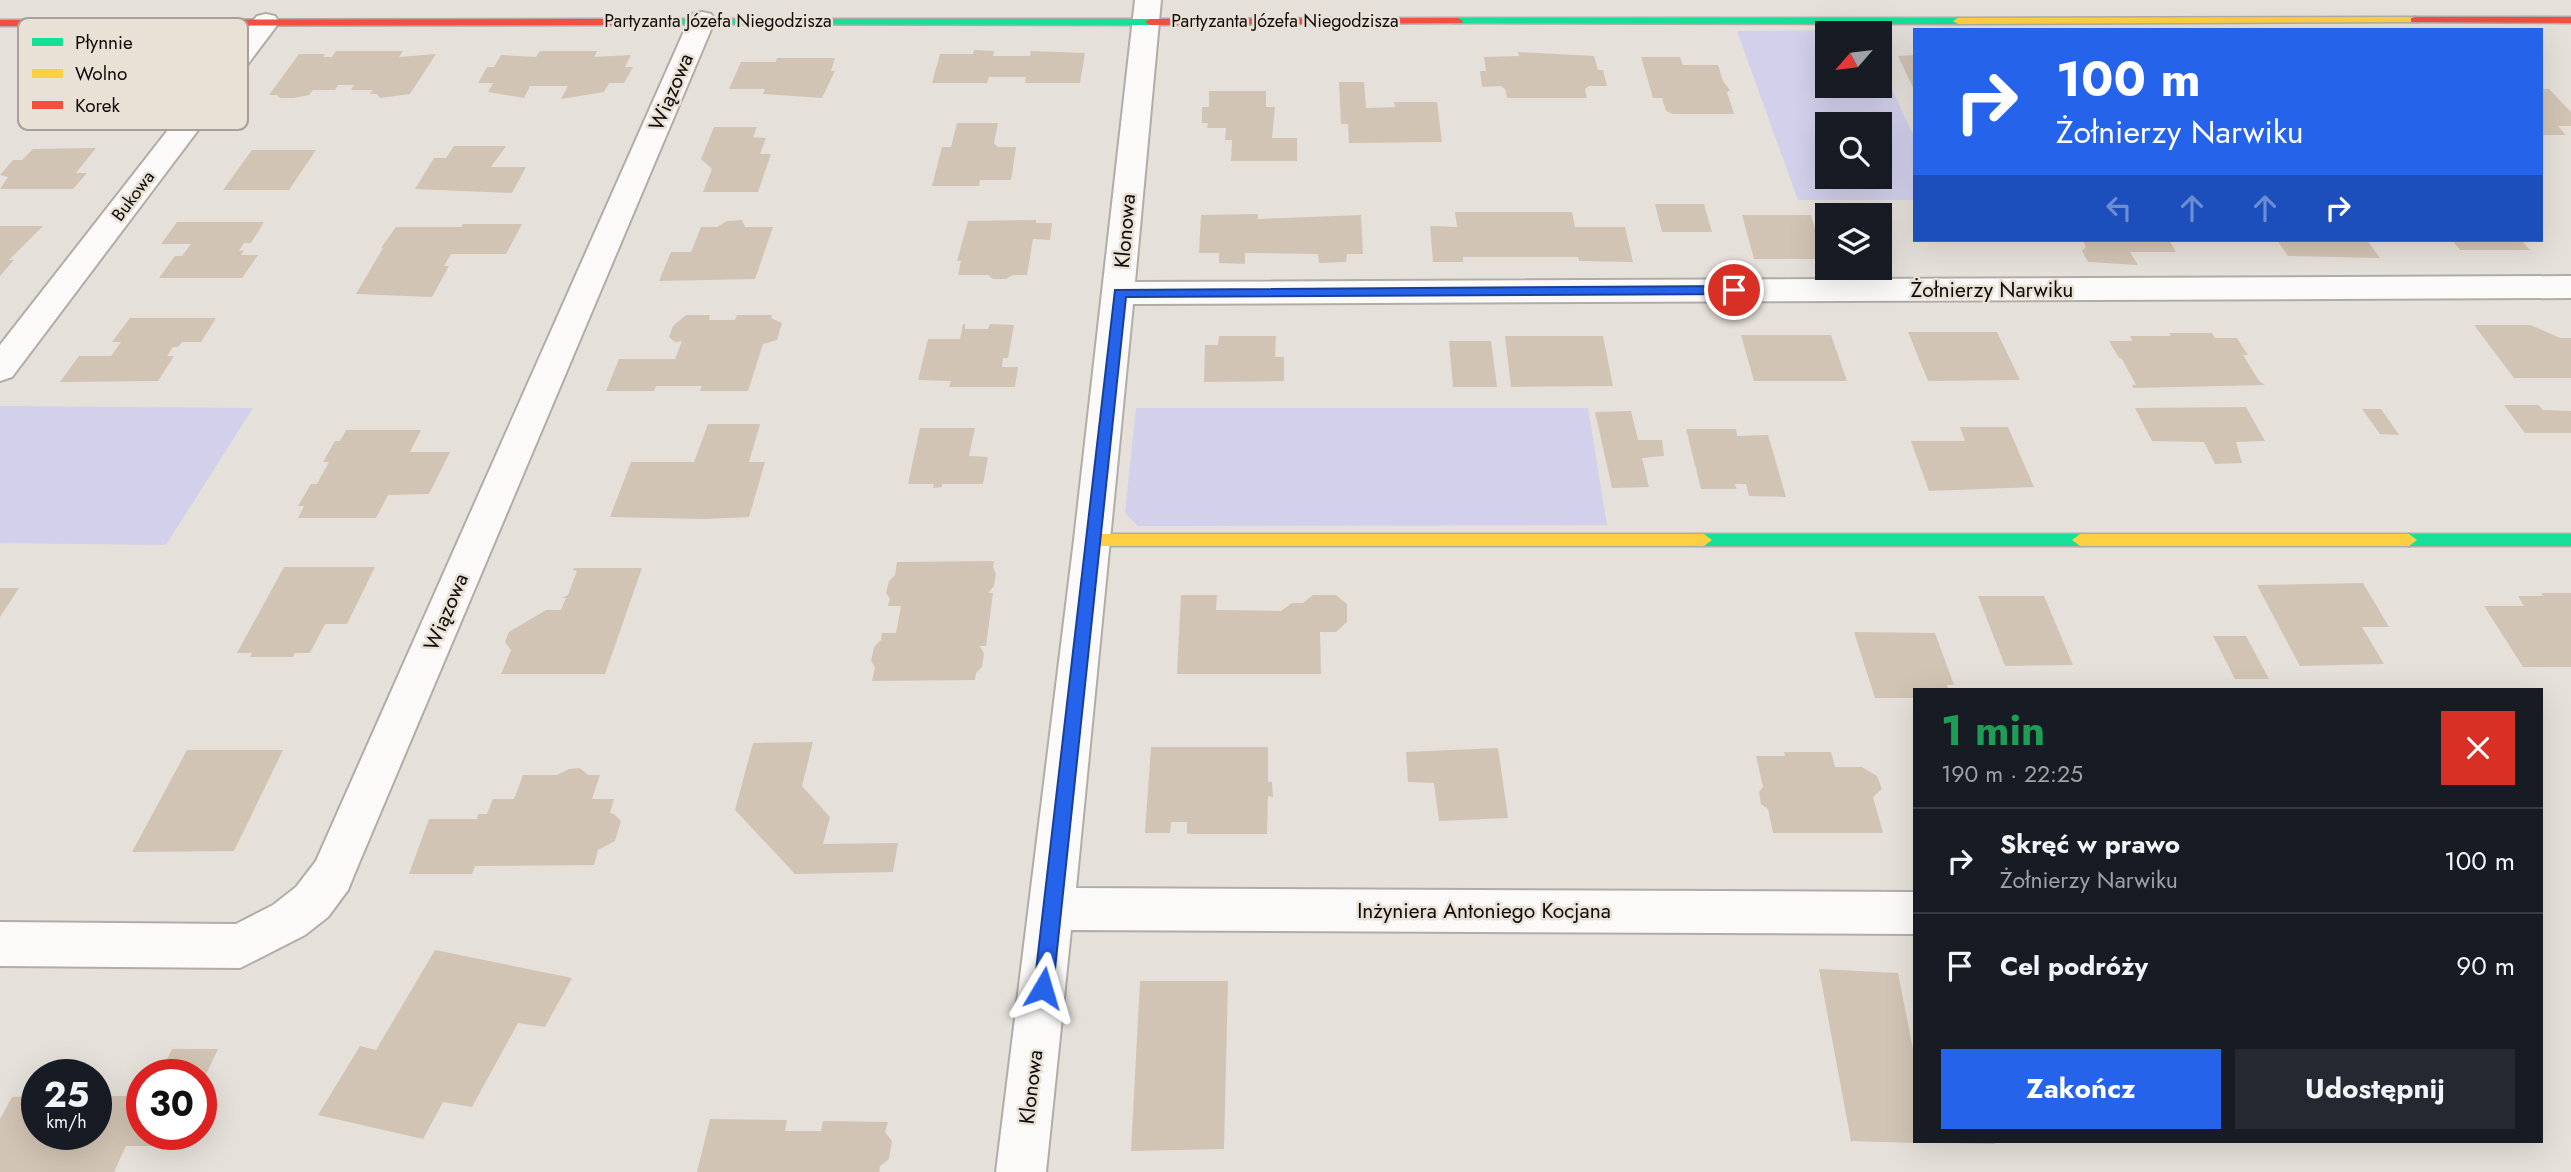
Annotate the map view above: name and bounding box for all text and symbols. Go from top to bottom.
street label: Partyzanta Józefa Niegodzisza [604,8,832,34]
street label: Partyzanta Józefa Niegodzisza [1171,8,1399,34]
legend [18,18,248,130]
north arrow [1815,21,1892,98]
map controls [1815,21,1892,280]
text: Płynnie [75,29,133,56]
text: 100 m [2056,44,2201,114]
street label: Wiązowa [641,49,701,135]
icon: right [1941,56,2032,147]
text: Wolno [75,60,127,87]
text: Korek [75,92,121,119]
text: Żołnierzy Narwiku [2056,109,2303,155]
button: search [1815,112,1892,189]
street label: Bukowa [105,165,161,227]
icon: left [2100,189,2138,227]
icon: ahead [2173,189,2211,227]
icon: ahead [2246,189,2284,227]
icon: right [2319,189,2357,227]
street label: Klonowa [1107,192,1143,270]
button: layers [1815,203,1892,280]
pin [1704,260,1764,320]
icon: arrive [1715,271,1753,309]
street label: Żołnierzy Narwiku [1911,275,2073,305]
street label: Wiązowa [416,569,476,655]
text: 1 min [1941,700,2045,761]
button: close [2441,711,2515,785]
text: 190 m · 22:25 [1941,757,2083,791]
text: Skręć w prawo [2000,825,2180,863]
icon: right [1941,842,1979,880]
text: 100 m [2444,842,2515,880]
text: Żołnierzy Narwiku [2000,863,2178,897]
street label: Inżyniera Antoniego Kocjana [1357,896,1611,926]
icon: arrive [1941,947,1979,985]
text: Cel podróży [2000,947,2148,985]
text: 90 m [2456,947,2515,985]
position arrow [1006,951,1080,1025]
street label: Klonowa [1012,1048,1050,1126]
button: Zakończ [1941,1049,2221,1129]
button: Udostępnij [2235,1049,2515,1129]
speed limit sign: 30 [126,1059,217,1150]
text: 25 [44,1070,89,1120]
text: km/h [46,1109,87,1135]

